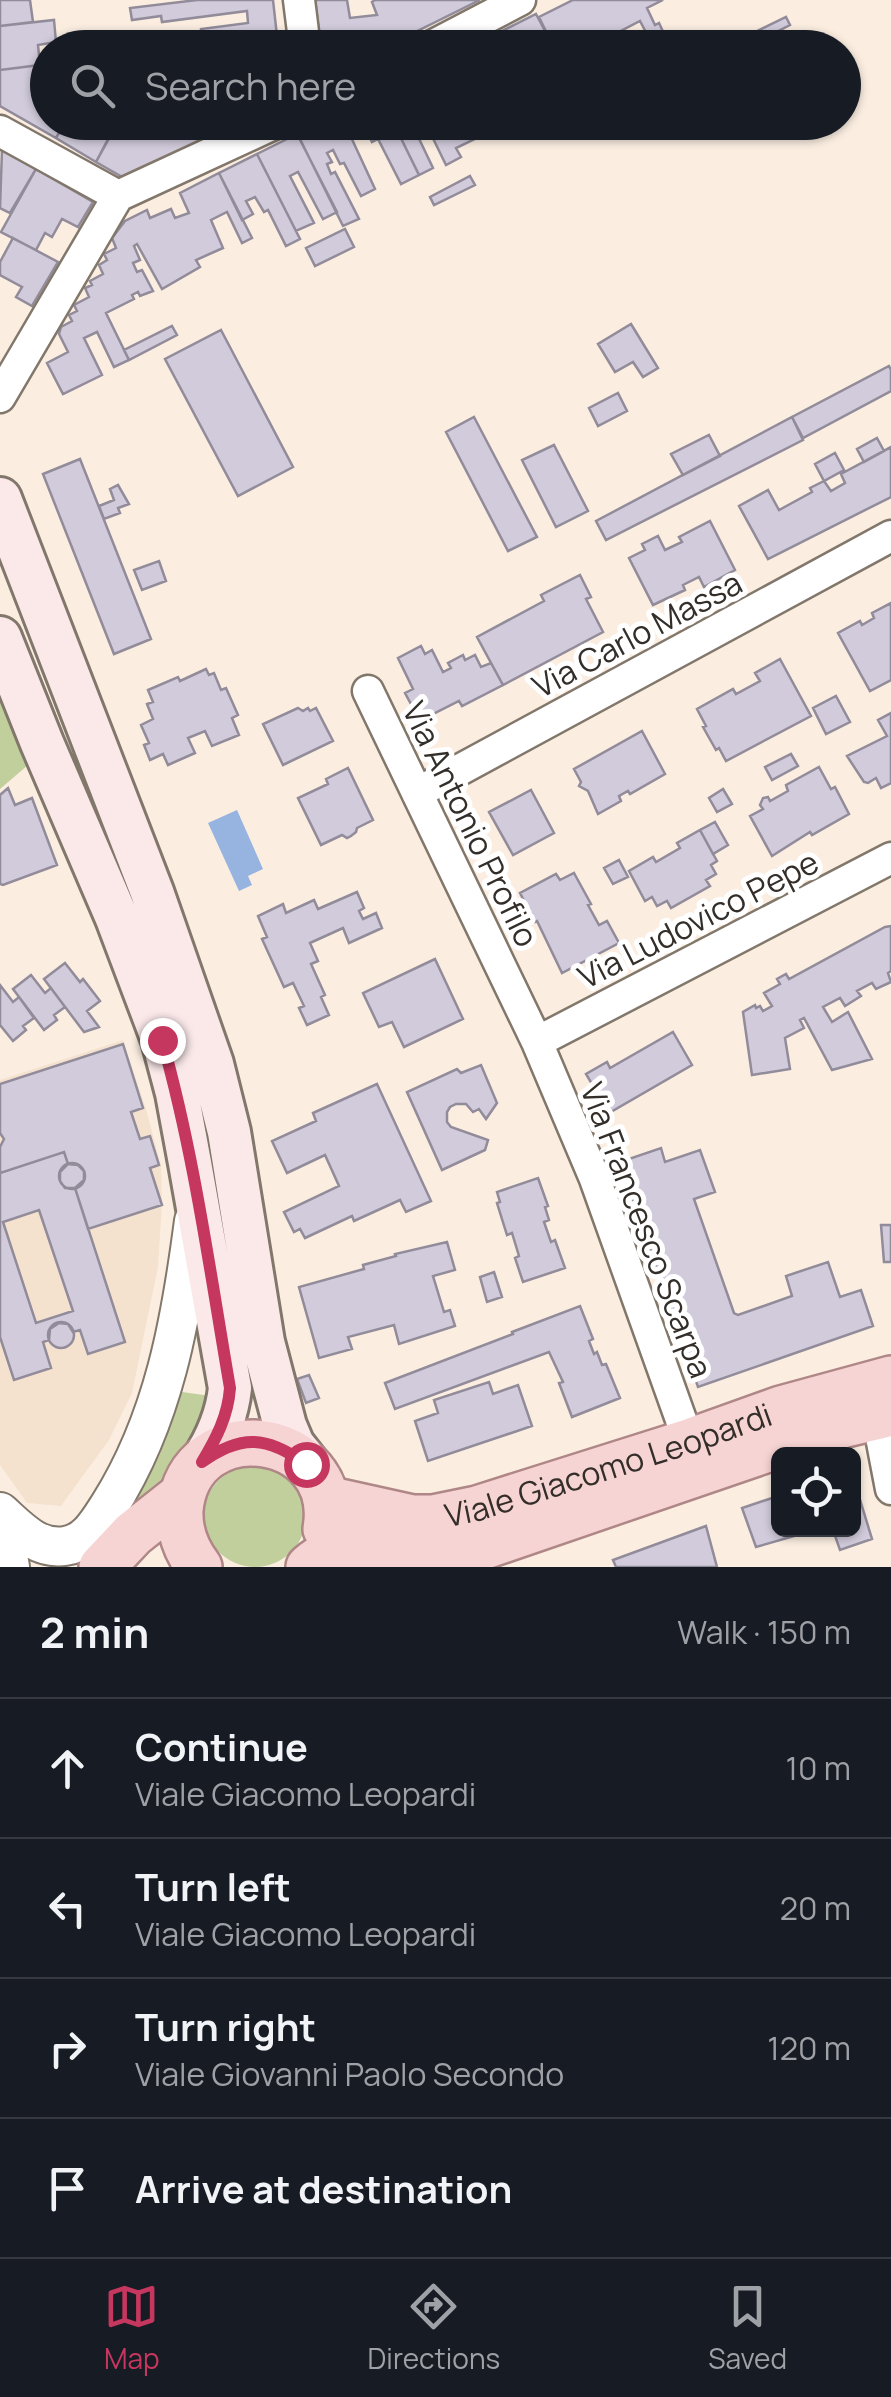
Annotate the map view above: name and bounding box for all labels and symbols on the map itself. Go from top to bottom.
street label: Via Carlo Massa [525,560,749,708]
street label: Via Antonio Profilo [393,694,549,954]
street label: Via Ludovico Pepe [570,839,826,999]
route end [140,1018,186,1064]
street label: Via Francesco Scarpa [570,1076,724,1384]
street label: Viale Giacomo Leopardi [441,1392,778,1537]
route start [284,1442,330,1488]

